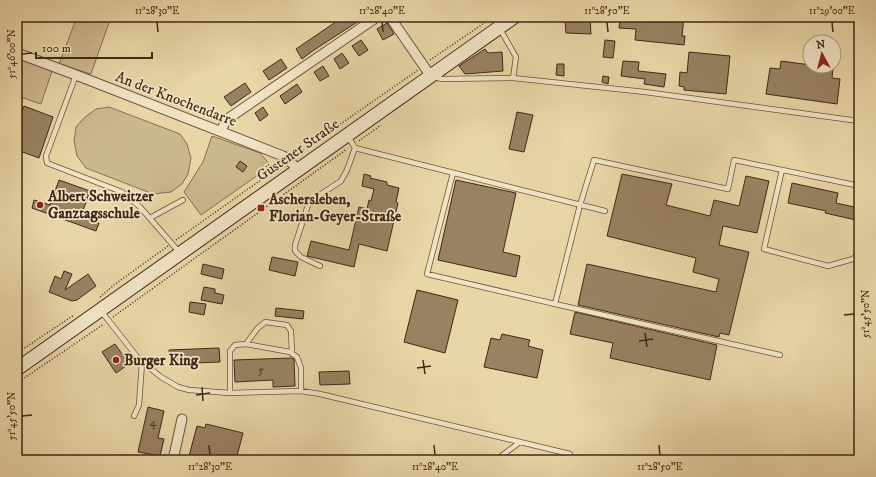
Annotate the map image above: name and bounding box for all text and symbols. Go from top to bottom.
text: 11°28'30"E [135,5,179,17]
text: 11°28'40"E [359,5,405,17]
text: 11°28'50"E [584,5,630,17]
text: 11°29'00"E [809,5,855,17]
text: 51°46'00"N [6,29,18,79]
scale bar [36,34,152,60]
north arrow [802,34,842,74]
text: N [816,38,826,53]
text: 100 m [42,41,71,56]
street label: An der Knochendarre [113,67,239,131]
street label: Güstener Straße [253,115,343,185]
place label: Albert Schweitzer Ganztagsschule [47,187,154,223]
place label: Aschersleben, Florian-Geyer-Straße [268,190,402,226]
marker: Albert Schweitzer Ganztagsschule [35,200,45,210]
marker: Aschersleben, Florian-Geyer-Straße [256,203,266,213]
text: 51°45'50"N [860,290,872,338]
place label: Burger King [124,351,199,370]
marker: Burger King [111,355,121,365]
house number: 5 [258,362,265,378]
text: 51°45'50"N [6,392,18,440]
house number: 4 [149,414,157,430]
text: 11°28'30"E [188,461,232,473]
text: 11°28'40"E [412,461,458,473]
text: 11°28'50"E [637,461,683,473]

